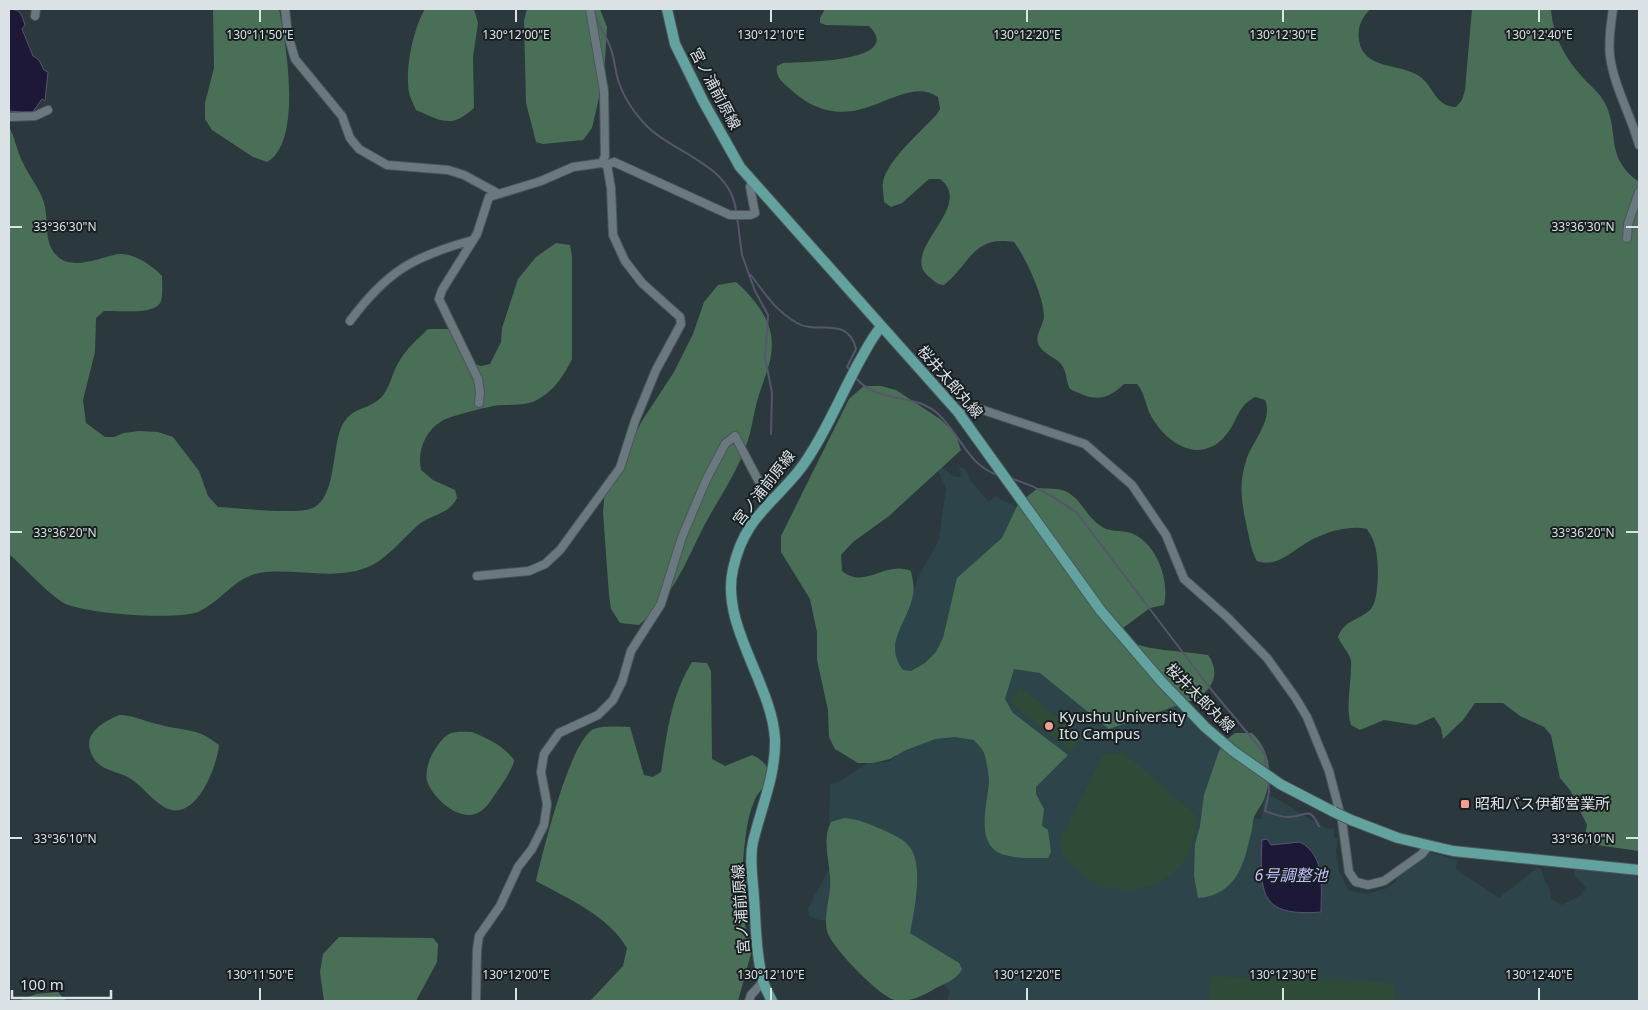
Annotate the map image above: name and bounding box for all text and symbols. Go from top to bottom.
text: 130°11'50"E [226,26,294,43]
text: 130°12'00"E [482,26,550,43]
text: 130°12'10"E [737,26,805,43]
text: 130°12'20"E [993,26,1061,43]
text: 130°12'30"E [1249,26,1317,43]
text: 130°12'40"E [1505,26,1573,43]
street label: 宮ノ浦前原線 [686,44,746,133]
text: 33°36'30"N [33,218,97,235]
text: 33°36'30"N [1551,218,1615,235]
street label: 桜井太郎丸線 [914,341,988,422]
street label: 宮ノ浦前原線 [728,446,799,529]
text: 33°36'20"N [33,524,97,541]
text: 33°36'20"N [1551,524,1615,541]
street label: 桜井太郎丸線 [1162,658,1240,736]
place label: Kyushu University Ito Campus [1059,706,1186,743]
marker: Kyushu University Ito Campus [1043,720,1055,732]
place label: 昭和バス伊都営業所 [1475,793,1610,813]
marker: 昭和バス伊都営業所 [1459,798,1471,810]
text: 33°36'10"N [33,830,97,847]
text: 33°36'10"N [1551,830,1615,847]
street label: 宮ノ浦前原線 [727,863,753,955]
water label: 6号調整池 [1255,864,1329,886]
text: 130°11'50"E [226,966,294,983]
text: 130°12'00"E [482,966,550,983]
text: 130°12'10"E [737,966,805,983]
text: 130°12'20"E [993,966,1061,983]
text: 130°12'30"E [1249,966,1317,983]
text: 130°12'40"E [1505,966,1573,983]
scale bar [12,968,111,1000]
text: 100 m [20,974,64,994]

